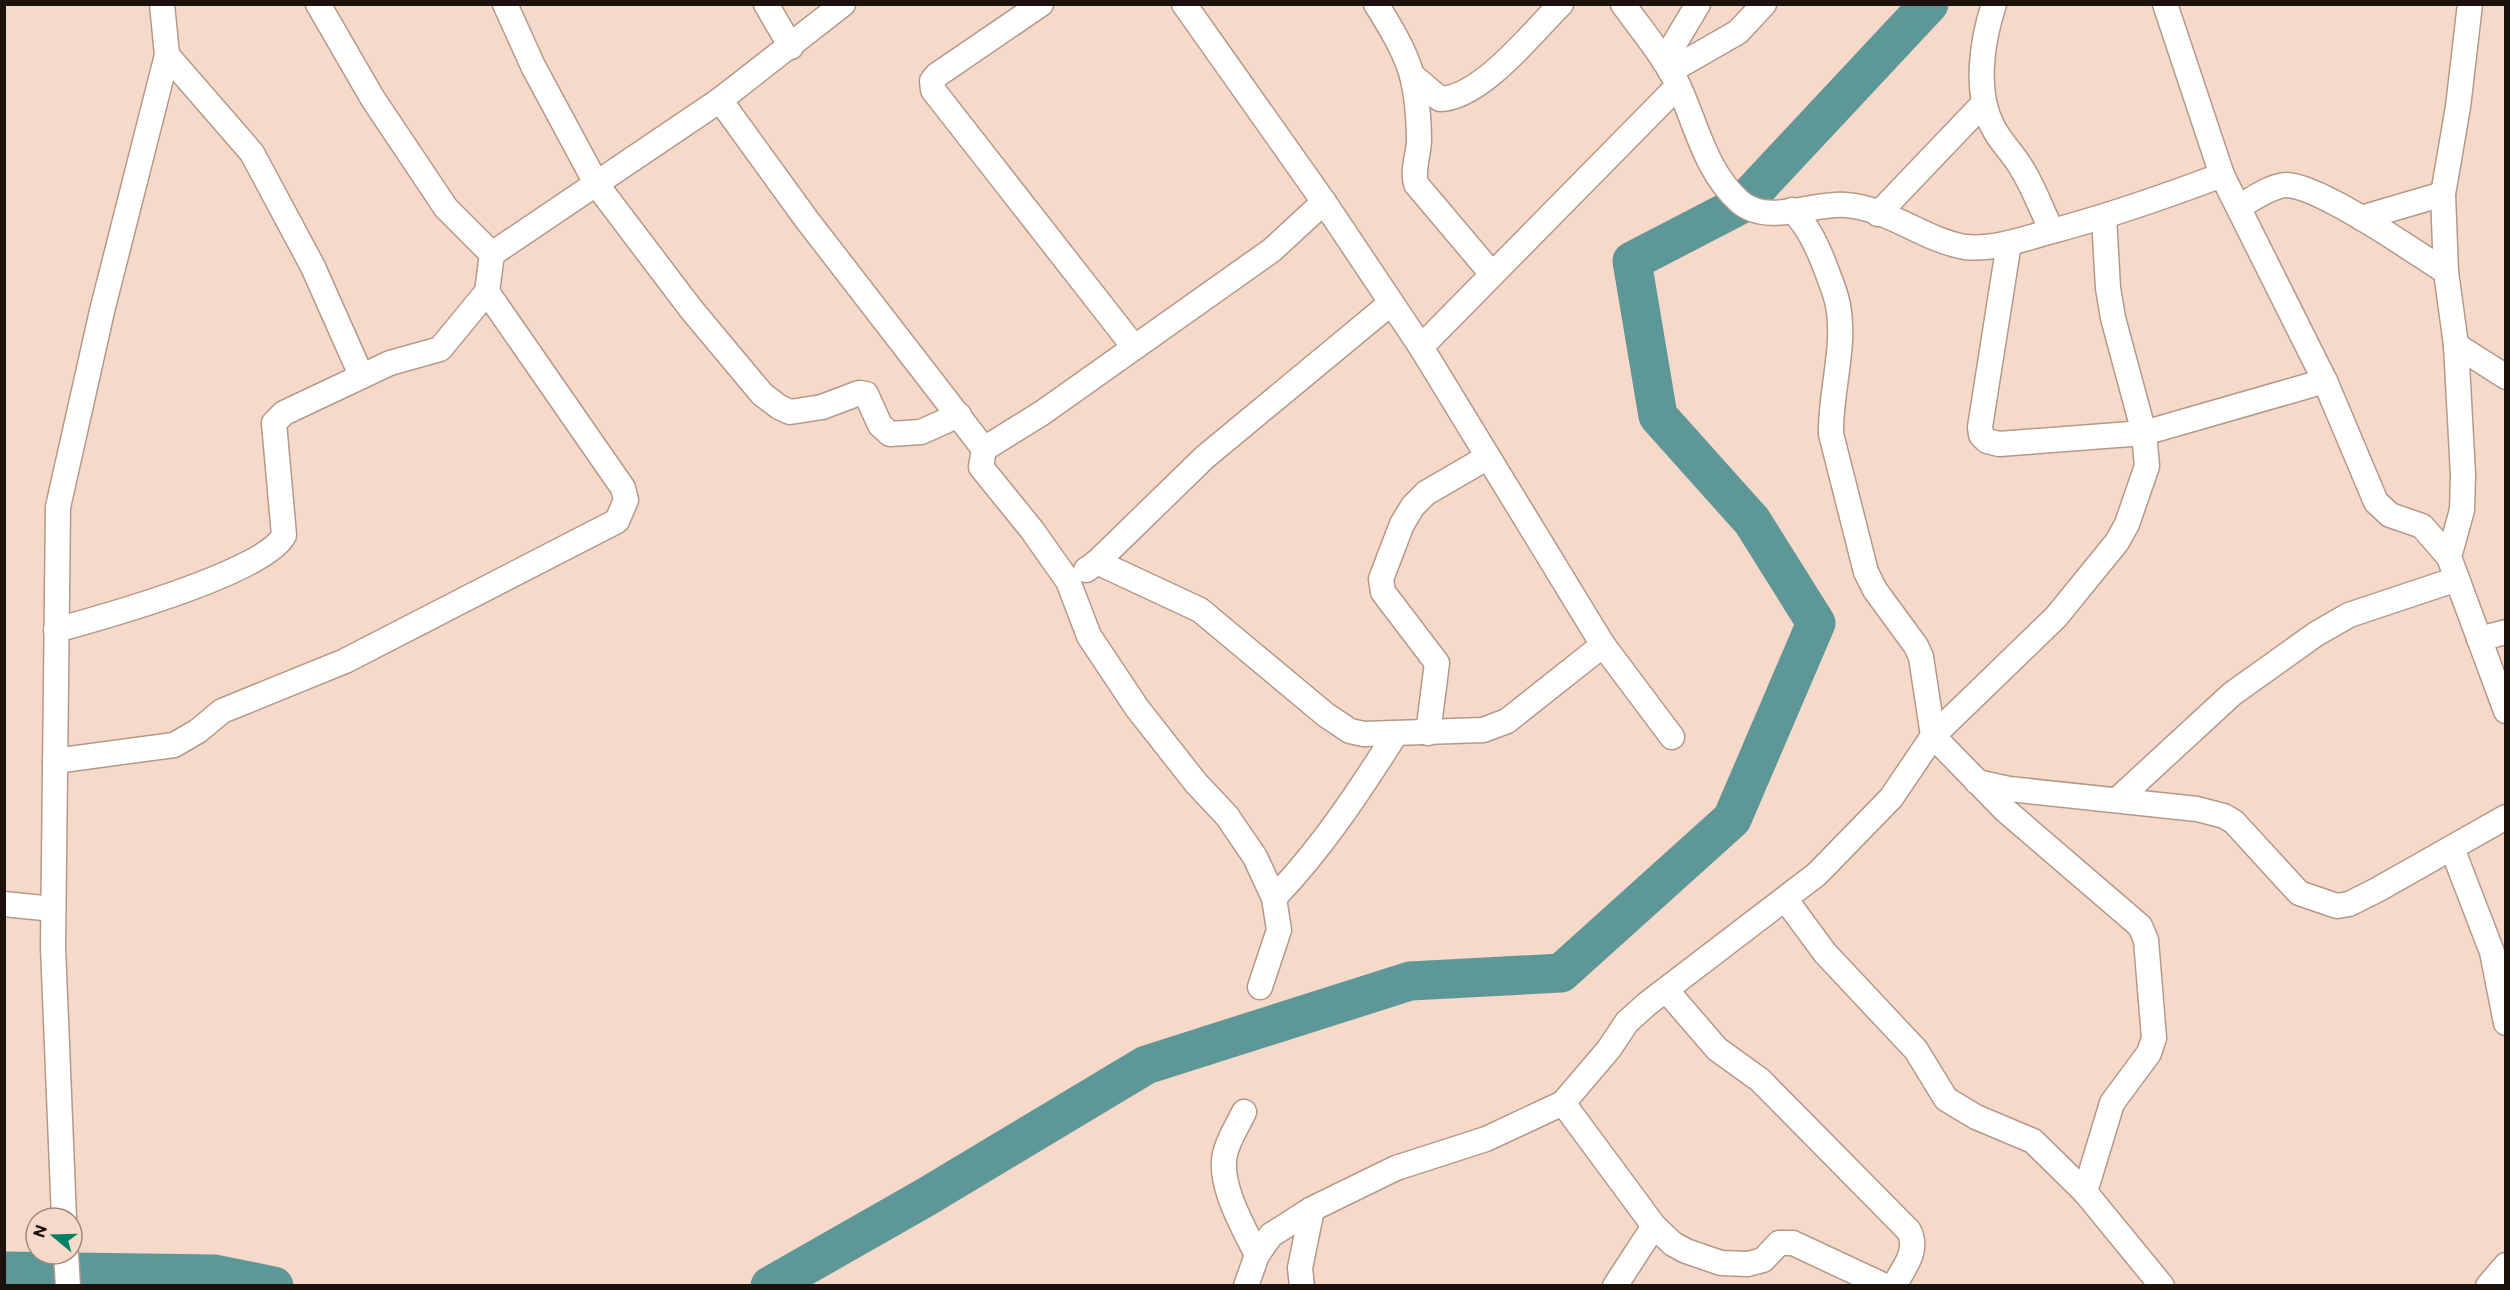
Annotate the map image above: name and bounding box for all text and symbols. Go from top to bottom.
north arrow [24,1206,84,1266]
text: N [28,1222,50,1240]

